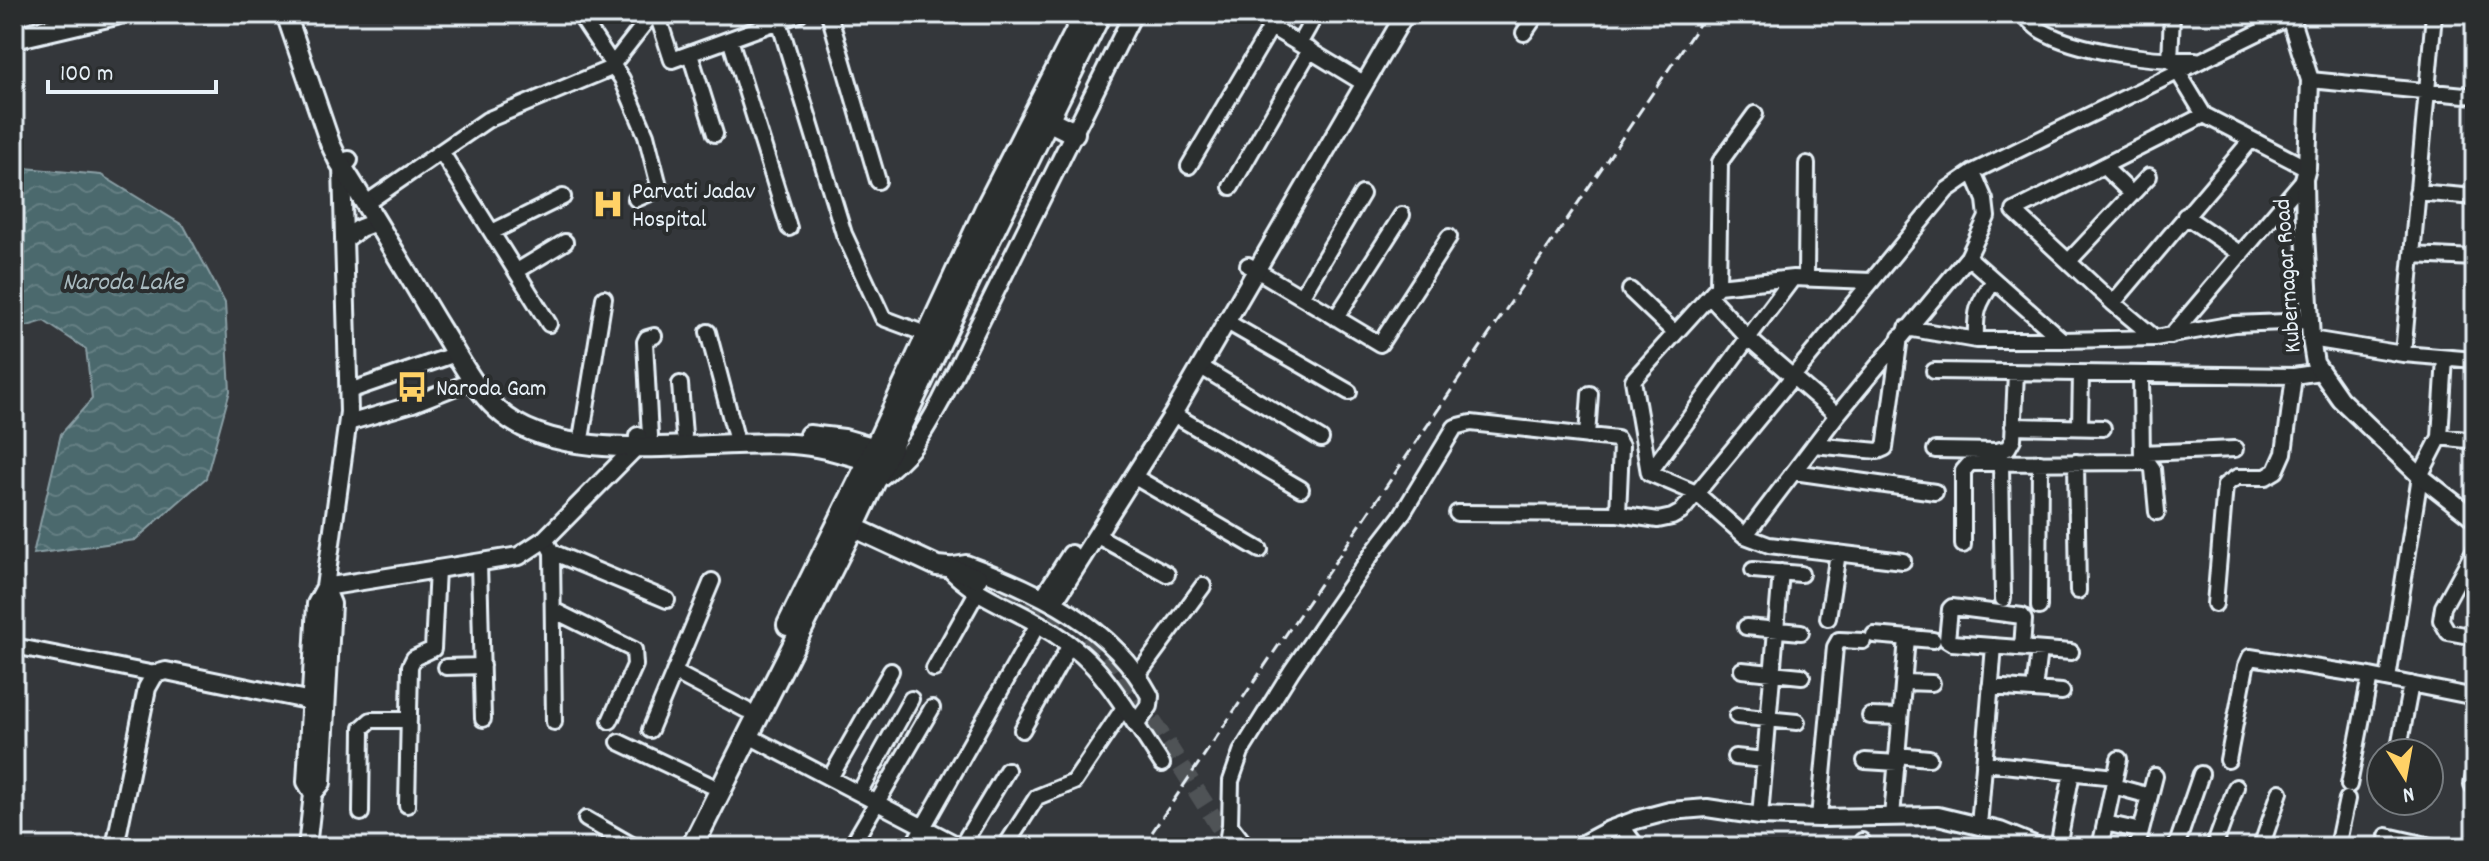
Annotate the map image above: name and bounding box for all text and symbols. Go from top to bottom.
scale bar [48,44,216,94]
text: 100 m [60,58,113,92]
place label: Parvati Jadav Hospital [632,176,756,238]
hospital icon: Parvati Jadav Hospital [591,187,625,221]
street label: Kubernagar Road [2267,197,2311,354]
water label: Naroda Lake [62,265,185,302]
bus stop icon: Naroda Gam [395,370,429,404]
place label: Naroda Gam [436,373,547,407]
north arrow [2365,737,2445,817]
text: N [2400,777,2416,809]

